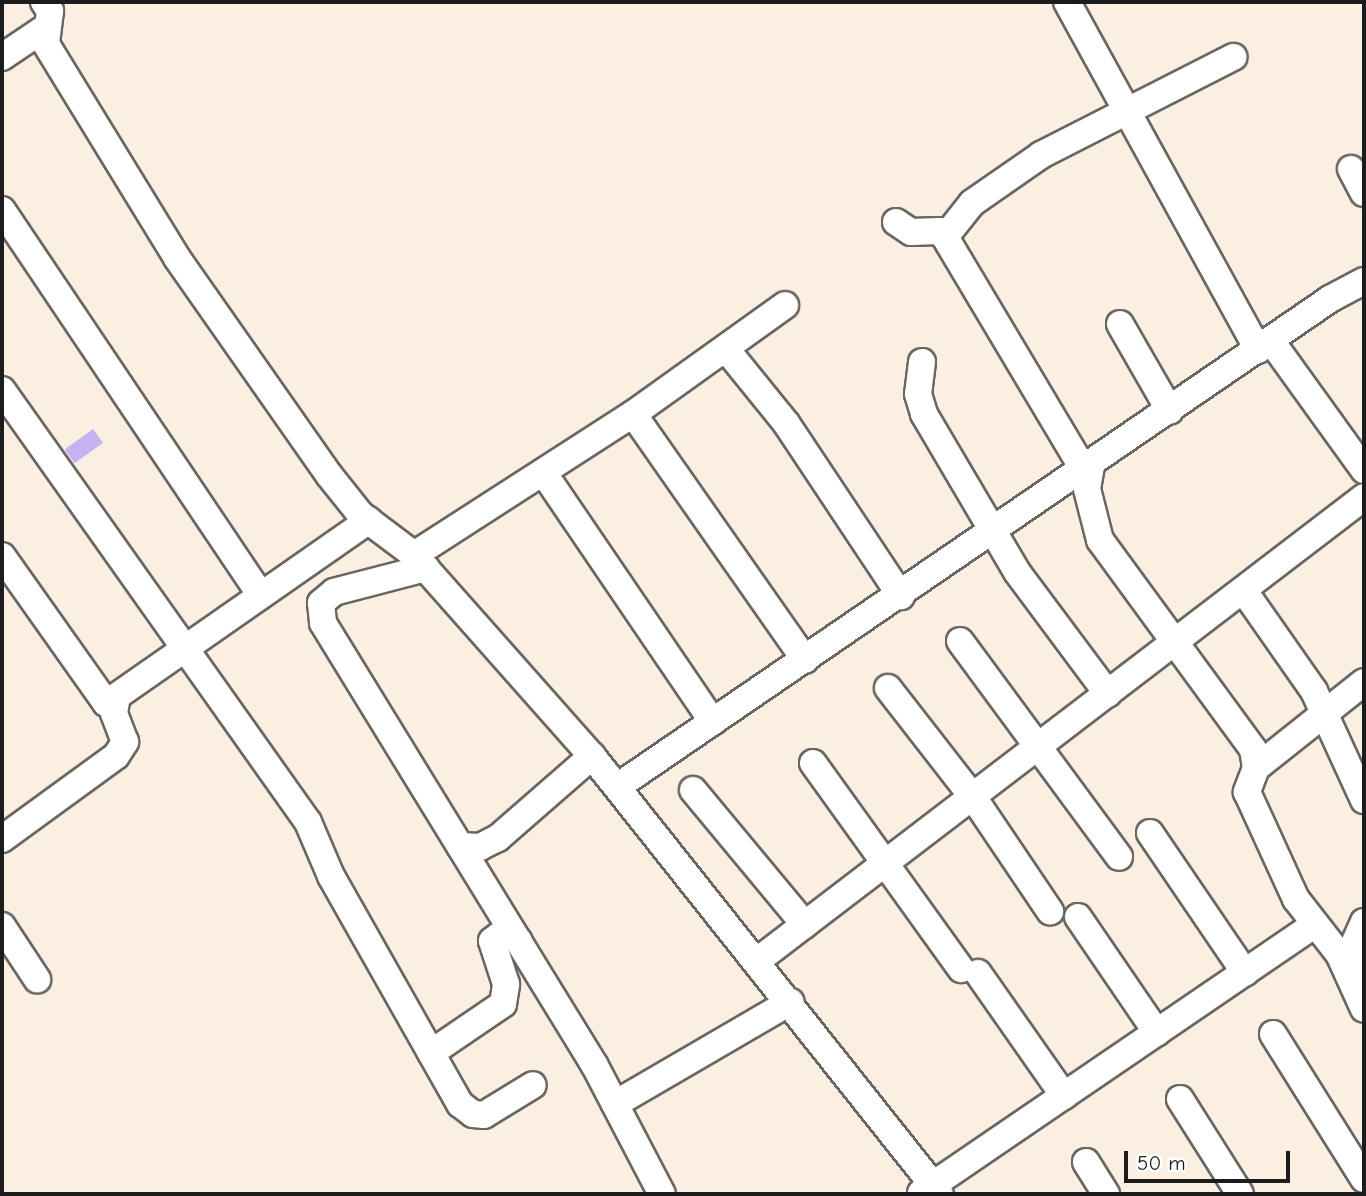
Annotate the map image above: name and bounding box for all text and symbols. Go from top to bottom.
scale bar [1128,1136,1294,1180]
text: 50 m [1137,1151,1186,1175]

